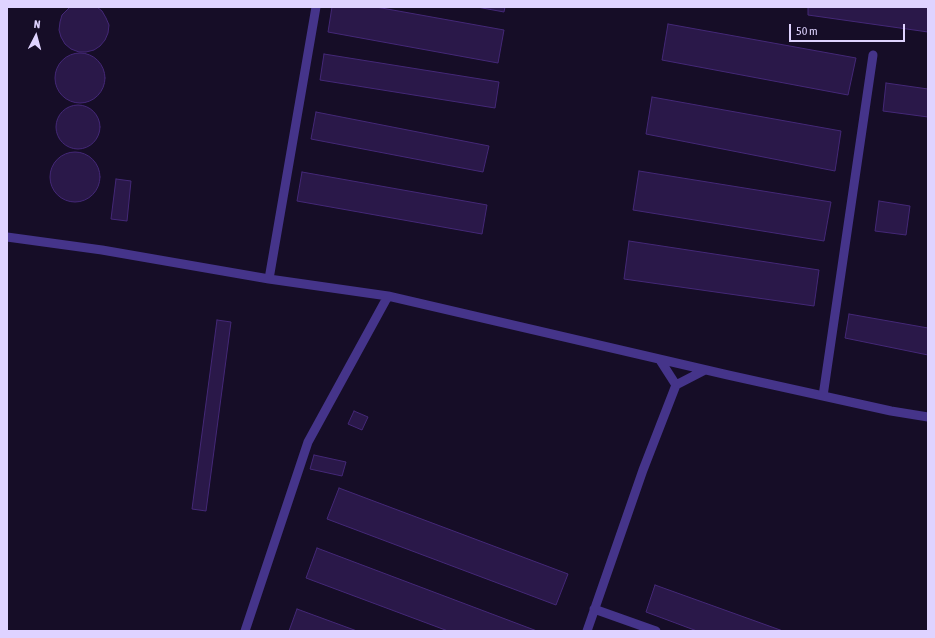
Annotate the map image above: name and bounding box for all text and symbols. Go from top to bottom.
north arrow [16,16,56,56]
scale bar [791,16,907,42]
text: N [33,18,41,30]
text: 50 m [796,24,818,38]

